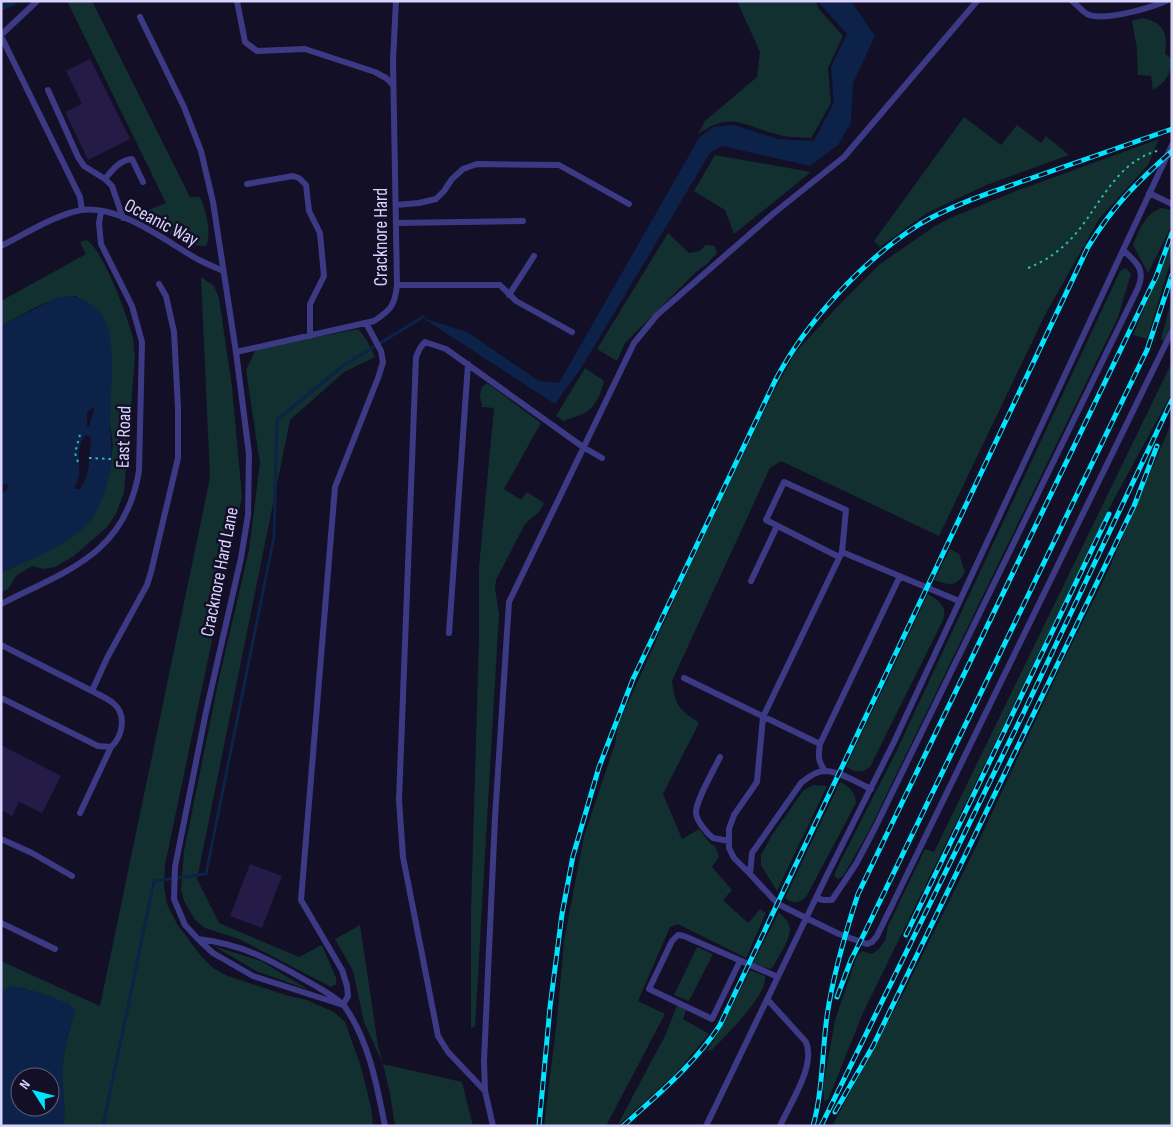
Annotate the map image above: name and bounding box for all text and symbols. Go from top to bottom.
street label: Cracknore Hard [370,188,393,286]
street label: Oceanic Way [120,194,203,252]
street label: East Road [111,406,137,468]
street label: Cracknore Hard Lane [196,505,244,639]
north arrow [10,1067,60,1117]
text: N [16,1077,34,1093]

